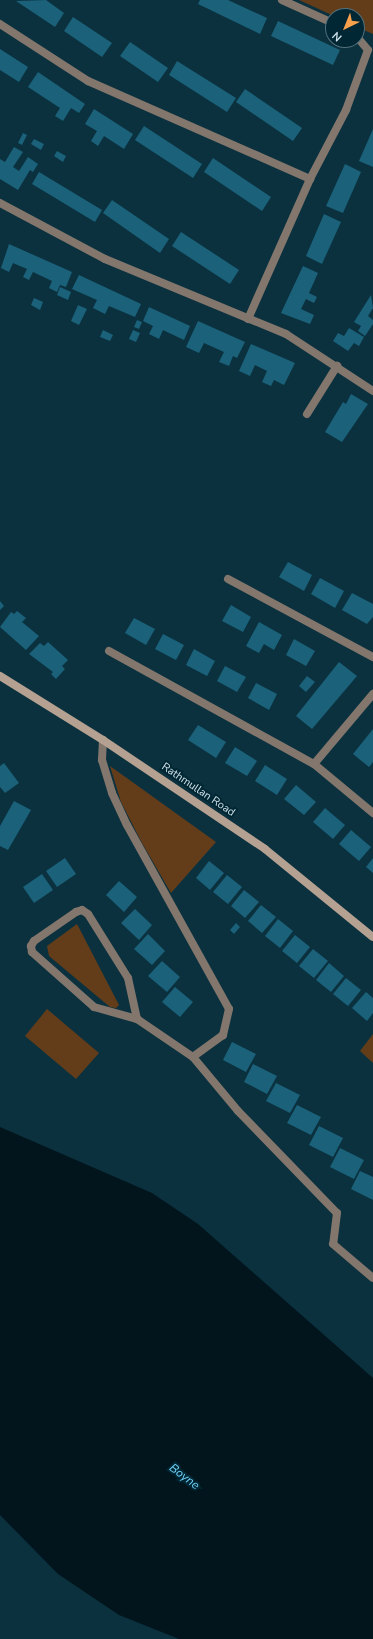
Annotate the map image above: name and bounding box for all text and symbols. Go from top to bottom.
north arrow [325,8,365,48]
text: N [329,28,345,45]
street label: Rathmullan Road [159,761,237,819]
water label: Boyne [166,1461,202,1493]

